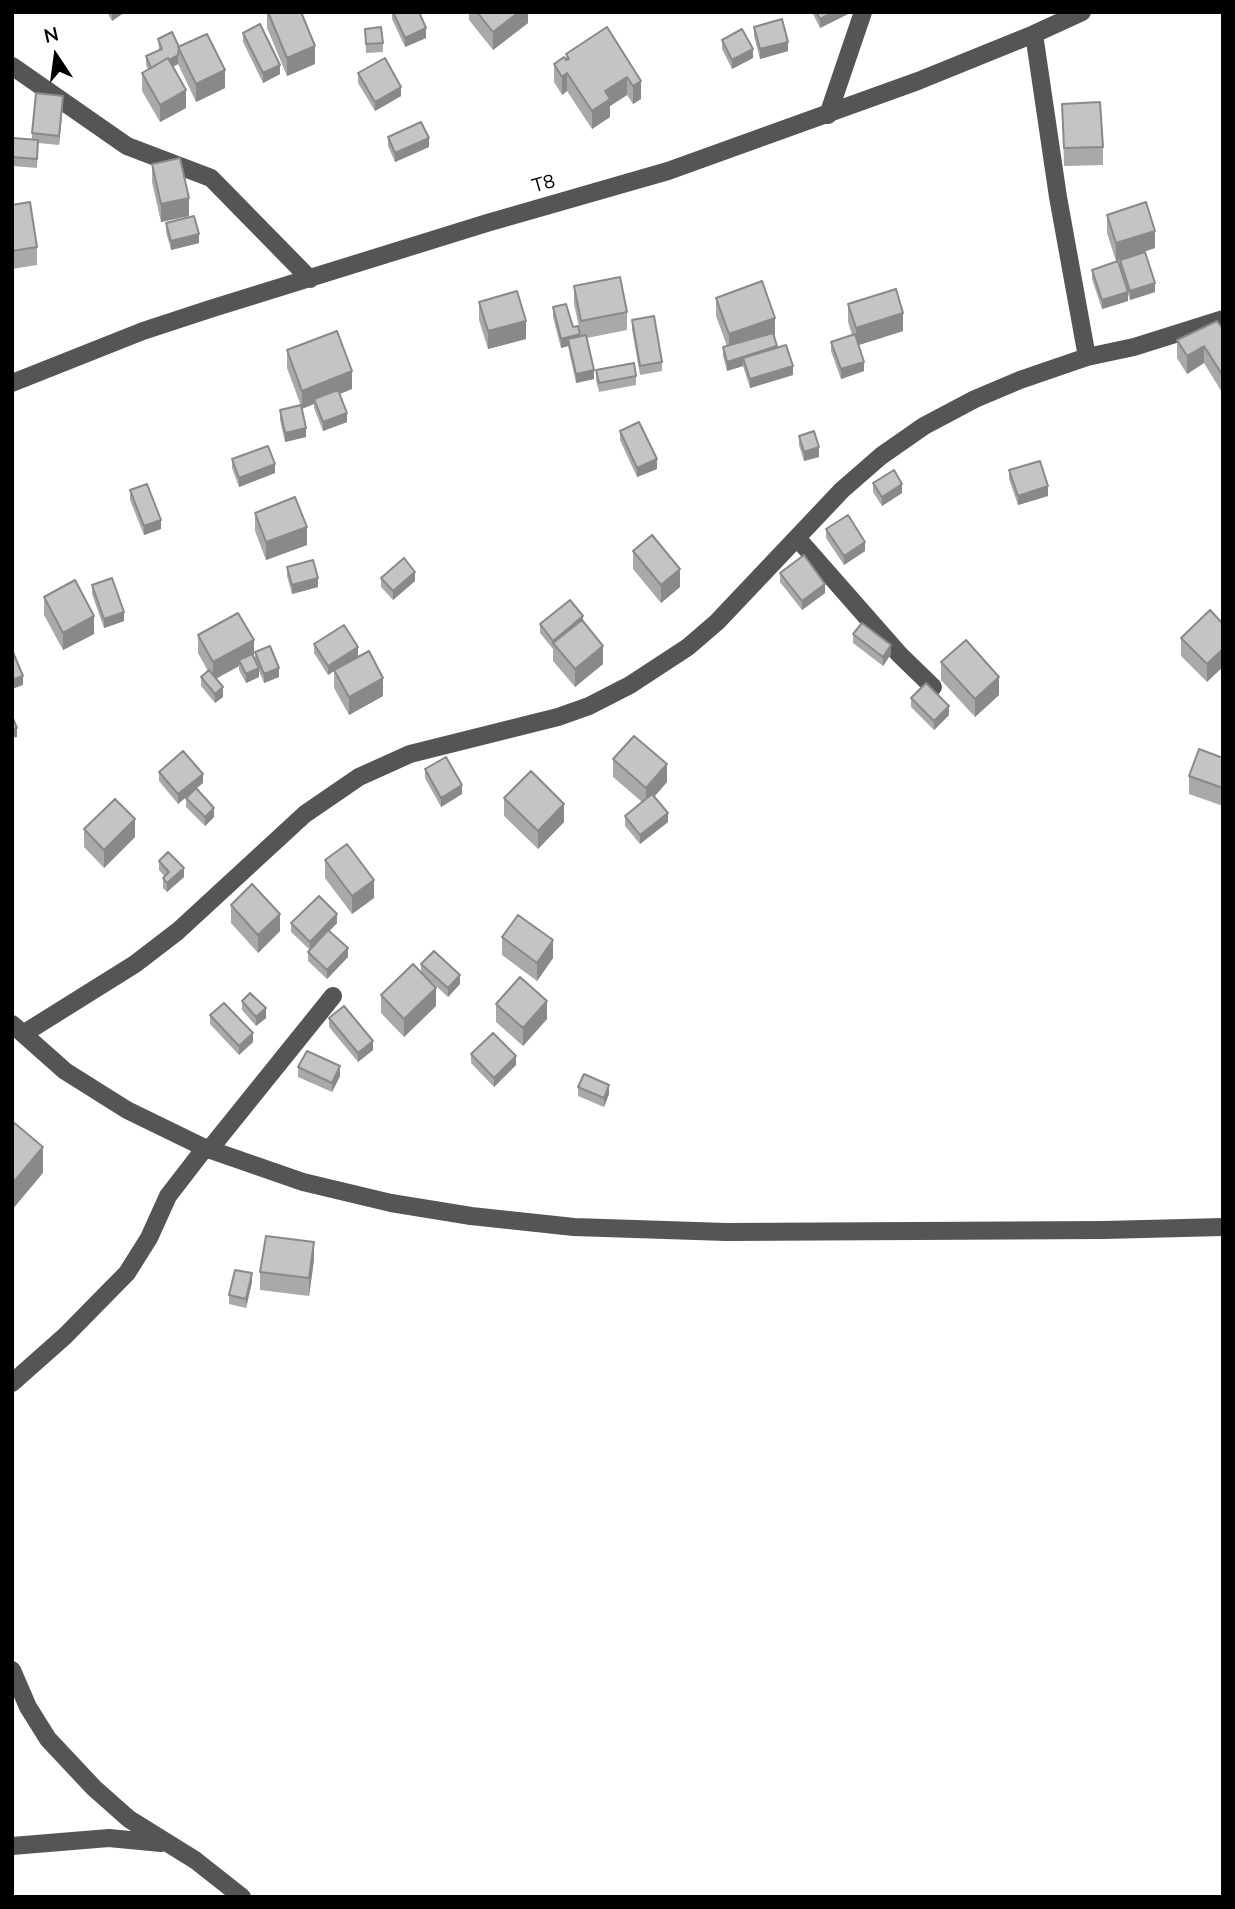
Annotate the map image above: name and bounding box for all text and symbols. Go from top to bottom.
north arrow [21,21,91,91]
text: N [41,21,61,50]
street label: T8 [530,171,558,199]

